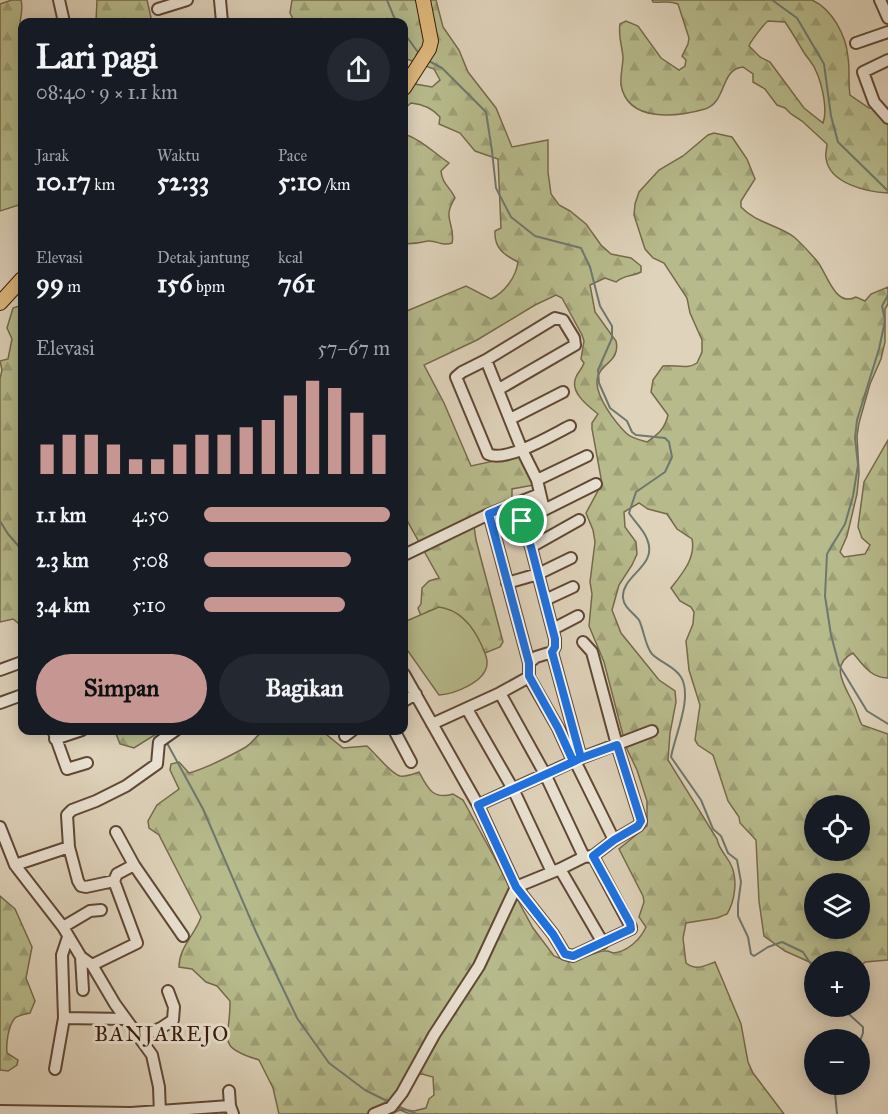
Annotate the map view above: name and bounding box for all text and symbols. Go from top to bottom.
text: Lari pagi [36,37,158,77]
button: share [327,38,390,101]
text: 08:40 · 9 × 1.1 km [36,80,178,104]
text: Jarak [36,146,69,165]
text: Waktu [157,146,200,165]
text: Pace [278,146,307,165]
text: 10.17 [36,165,91,197]
text: 52:33 [157,165,209,197]
text: 5:10 [278,165,322,197]
text: km [91,175,115,194]
text: /km [322,175,351,194]
text: Elevasi [36,248,83,267]
text: Detak jantung [157,248,249,267]
text: kcal [278,248,303,267]
text: 99 [36,267,64,299]
text: 156 [157,267,193,299]
text: 761 [278,267,315,299]
text: m [64,277,81,296]
text: bpm [193,277,225,296]
text: Elevasi [36,336,95,360]
text: 57–67 m [318,336,390,360]
pin [496,495,547,546]
text: 1.1 km [36,503,86,527]
text: 4:50 [132,503,169,527]
icon: arrive [505,504,538,537]
text: 2.3 km [36,548,89,572]
text: 5:08 [132,548,169,572]
text: 3.4 km [36,593,90,617]
text: 5:10 [132,593,166,617]
button: Simpan [36,654,207,723]
button: Bagikan [219,654,390,723]
map controls [804,795,870,1095]
button: locate [804,795,870,861]
button: layers [804,873,870,939]
button: + [804,951,870,1017]
district label: BANJAREJO [94,1021,230,1047]
button: − [804,1029,870,1095]

